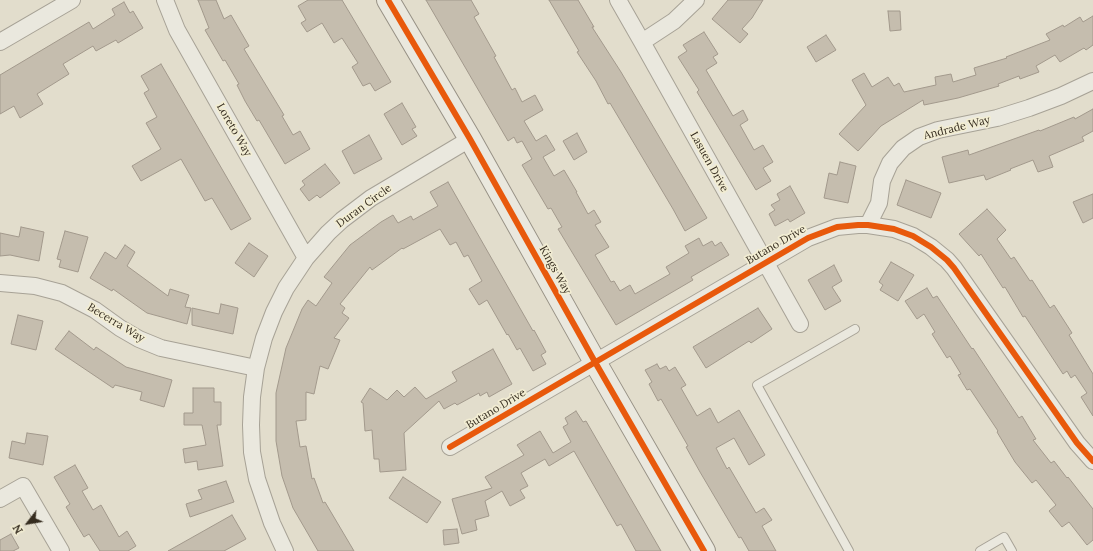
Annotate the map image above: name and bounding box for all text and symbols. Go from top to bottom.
street label: Loreto Way [214,101,254,159]
street label: Andrade Way [922,113,992,143]
street label: Lasuen Drive [687,130,731,194]
street label: Duran Circle [334,182,394,230]
street label: Butano Drive [744,223,808,267]
street label: Kings Way [536,244,574,296]
street label: Becerra Way [85,301,147,345]
street label: Butano Drive [464,386,528,432]
north arrow [8,503,48,543]
text: N [10,522,26,536]

